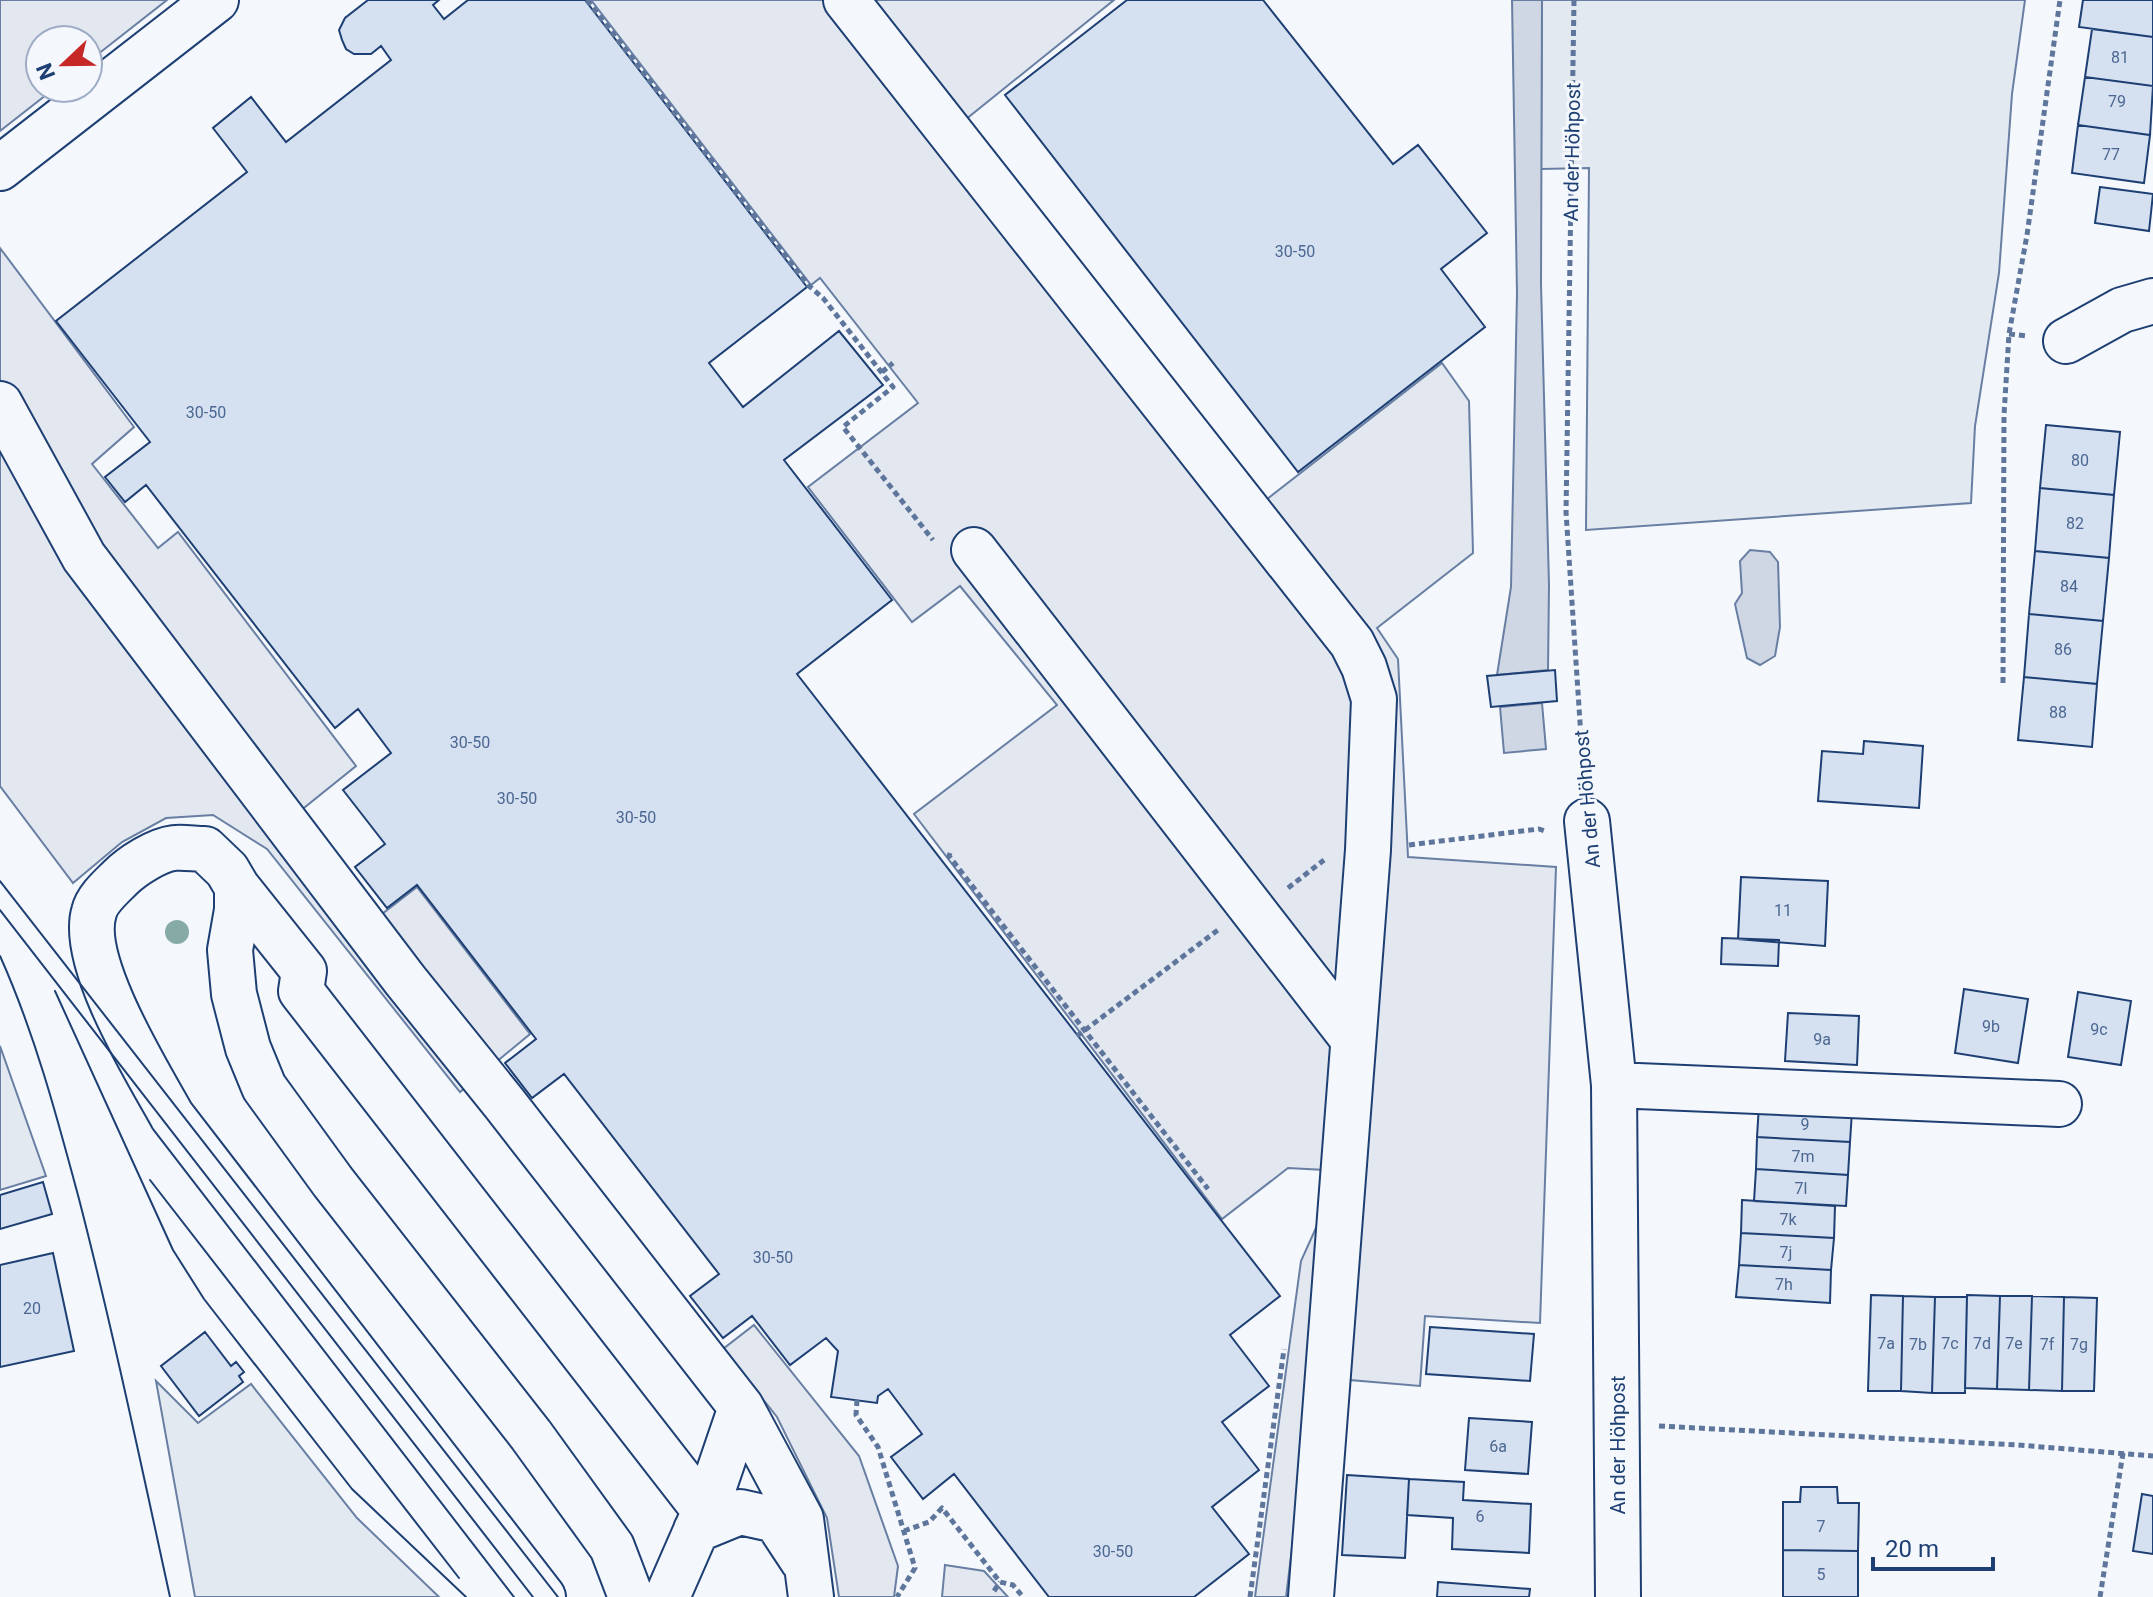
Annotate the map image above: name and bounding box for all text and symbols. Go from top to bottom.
north arrow [24,24,104,104]
house number: 81 [2111,48,2129,67]
text: N [31,59,60,83]
street label: An der Höhpost [1559,82,1585,222]
house number: 79 [2108,92,2126,111]
house number: 77 [2102,145,2120,164]
house number: 30-50 [1275,242,1315,261]
house number: 30-50 [186,403,226,422]
house number: 80 [2071,451,2089,470]
house number: 82 [2066,514,2084,533]
house number: 84 [2060,577,2078,596]
house number: 86 [2054,640,2072,659]
house number: 88 [2049,703,2067,722]
street label: An der Höhpost [1569,729,1605,869]
house number: 30-50 [450,733,490,752]
house number: 30-50 [497,789,537,808]
house number: 30-50 [616,808,656,827]
house number: 11 [1774,901,1792,920]
house number: 9b [1982,1017,2000,1036]
house number: 9c [2090,1020,2108,1039]
house number: 9a [1813,1030,1831,1049]
house number: 9 [1801,1115,1810,1134]
house number: 7m [1791,1147,1815,1166]
house number: 7l [1795,1179,1807,1198]
house number: 7k [1779,1210,1797,1229]
house number: 7j [1780,1243,1792,1262]
house number: 30-50 [753,1248,793,1267]
house number: 7h [1775,1275,1793,1294]
house number: 20 [23,1299,41,1318]
house number: 7a [1877,1334,1895,1353]
house number: 7c [1941,1334,1959,1353]
house number: 7d [1973,1334,1991,1353]
house number: 7e [2005,1334,2023,1353]
house number: 7b [1909,1335,1927,1354]
house number: 7f [2040,1335,2055,1354]
house number: 7g [2070,1335,2088,1354]
street label: An der Höhpost [1606,1376,1630,1514]
house number: 6a [1489,1437,1507,1456]
house number: 6 [1476,1507,1485,1526]
house number: 7 [1817,1517,1826,1536]
scale bar [1873,1521,1993,1571]
text: 20 m [1885,1535,1939,1563]
house number: 30-50 [1093,1542,1133,1561]
house number: 5 [1817,1565,1826,1584]

